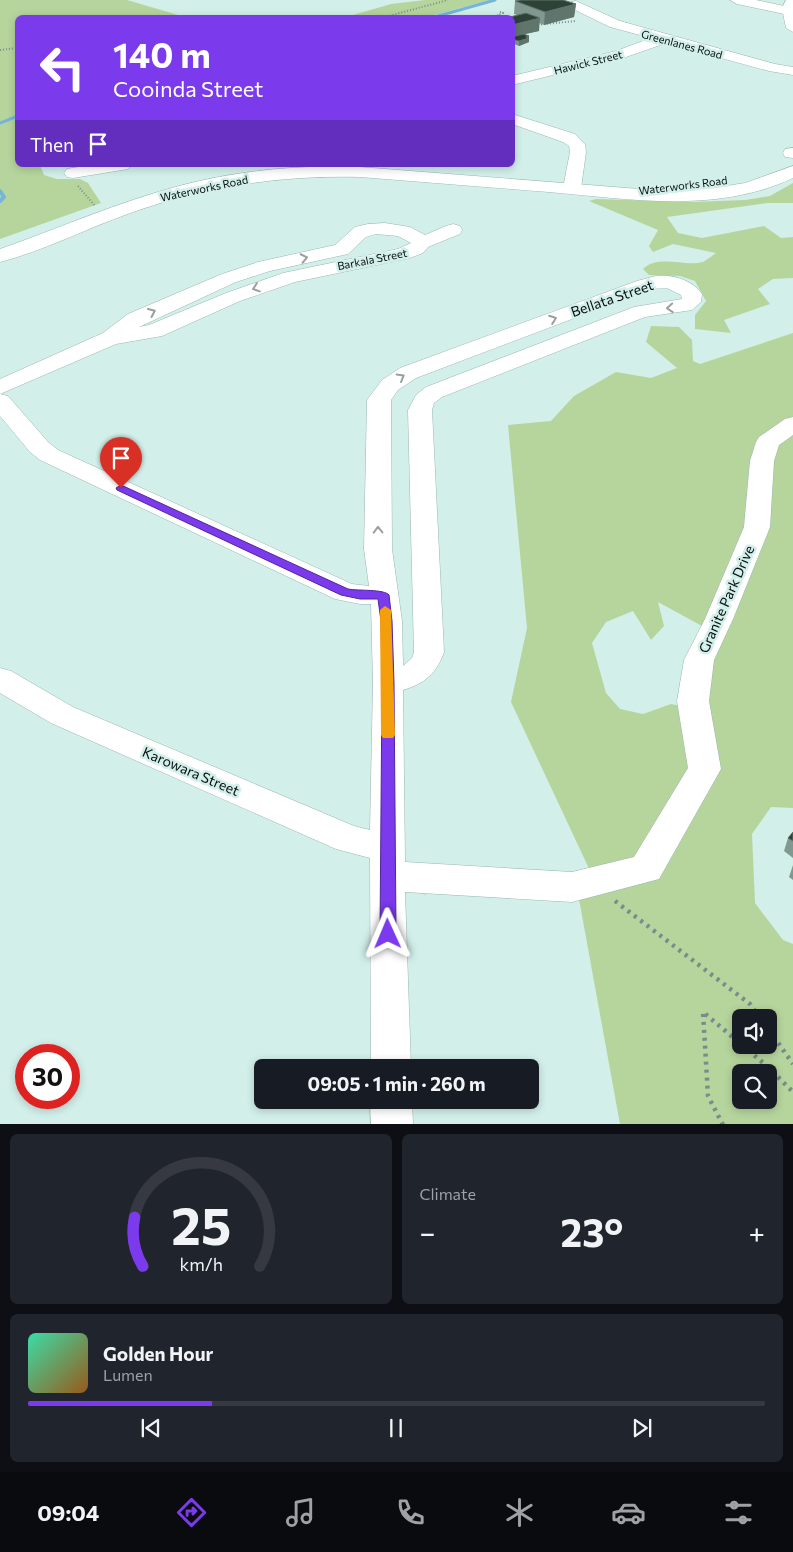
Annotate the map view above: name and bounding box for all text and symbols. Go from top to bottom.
street label: Greenlanes Road [640,27,724,61]
text: 140 m [113,32,211,75]
icon: left [30,35,95,100]
street label: Hawick Street [552,47,624,77]
text: Cooinda Street [113,75,263,102]
icon: arrive [84,130,112,158]
text: Then [30,133,74,156]
street label: Waterworks Road [159,172,249,204]
street label: Waterworks Road [638,173,728,197]
street label: Barkala Street [336,246,408,272]
one-way arrow [300,253,308,264]
street label: Bellata Street [568,276,656,320]
one-way arrow [253,283,261,293]
one-way arrow [666,302,674,313]
one-way arrow [146,309,155,319]
one-way arrow [548,315,557,325]
one-way arrow [396,374,405,384]
pin [100,437,142,488]
icon: arrive [107,444,135,472]
one-way arrow [372,526,383,534]
street label: Granite Park Drive [695,542,757,656]
street label: Karowara Street [140,743,242,799]
position arrow [361,907,413,959]
map controls [732,1009,777,1109]
button: sound [732,1009,777,1054]
speed limit sign: 30 [15,1044,80,1109]
button: search [732,1064,777,1109]
text: 09:05 · 1 min · 260 m [308,1072,485,1095]
text: Climate [420,1184,476,1203]
text: 25 [171,1192,231,1256]
text: 23° [561,1208,623,1255]
text: − [420,1215,435,1249]
text: + [749,1215,765,1249]
text: km/h [179,1253,222,1275]
text: Golden Hour [103,1342,213,1365]
text: Lumen [103,1365,153,1384]
icon: previous [137,1414,165,1442]
icon: pause [382,1414,410,1442]
icon: next [628,1414,656,1442]
icon: directions [174,1495,209,1530]
icon: music [283,1495,318,1530]
icon: phone [393,1495,428,1530]
icon: climate [502,1495,537,1530]
icon: car [611,1495,646,1530]
icon: filters [721,1495,756,1530]
text: 09:04 [37,1499,99,1526]

